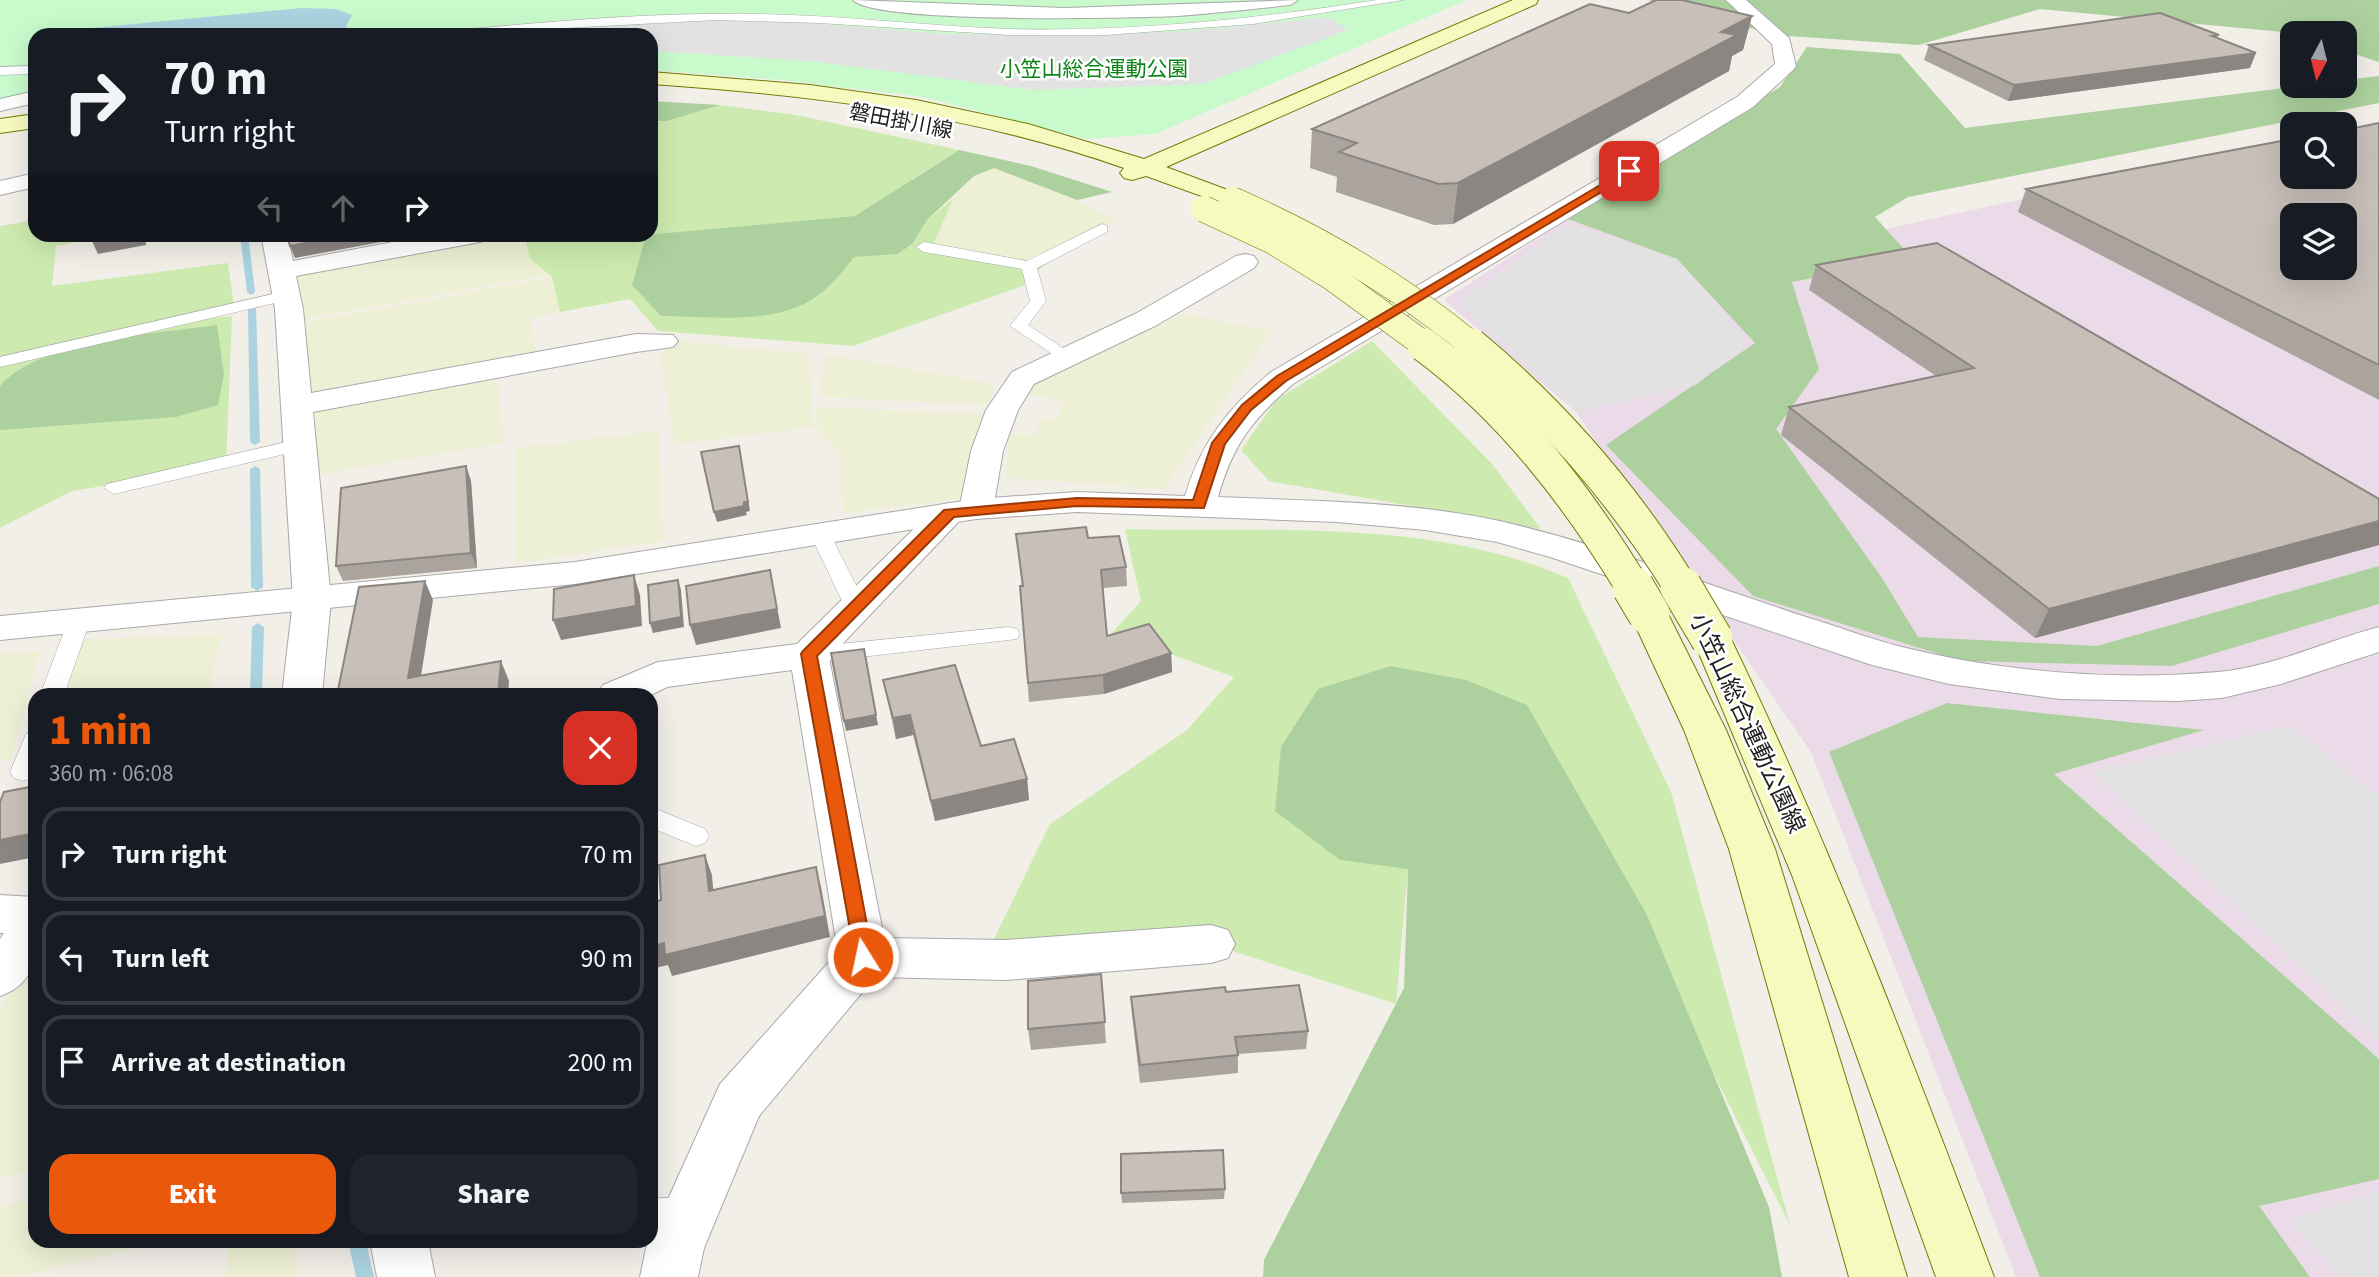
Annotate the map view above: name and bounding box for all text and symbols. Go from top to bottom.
north arrow [2280,21,2357,98]
map controls [2280,21,2357,280]
text: 70 m [164,44,268,114]
park label: 小笠山総合運動公園 [1000,54,1189,84]
icon: right [49,56,140,147]
street label: 磐田掛川線 [847,96,955,146]
text: Turn right [164,109,295,155]
button: search [2280,112,2357,189]
pin [1599,141,1659,201]
icon: arrive [1610,152,1648,190]
icon: left [251,189,289,227]
icon: ahead [324,189,362,227]
icon: right [397,189,435,227]
button: layers [2280,203,2357,280]
street label: 小笠山総合運動公園線 [1680,607,1814,839]
text: 1 min [49,701,152,761]
button: close [563,711,637,785]
text: 360 m · 06:08 [49,757,173,790]
icon: right [53,835,91,873]
text: Turn right [112,836,227,873]
text: 70 m [580,836,633,873]
position arrow [826,920,900,994]
icon: left [53,939,91,977]
text: Turn left [112,940,209,977]
text: 90 m [580,940,633,977]
icon: arrive [53,1043,91,1081]
text: Arrive at destination [112,1044,346,1081]
text: 200 m [567,1044,633,1081]
button: Exit [49,1154,336,1234]
button: Share [350,1154,637,1234]

